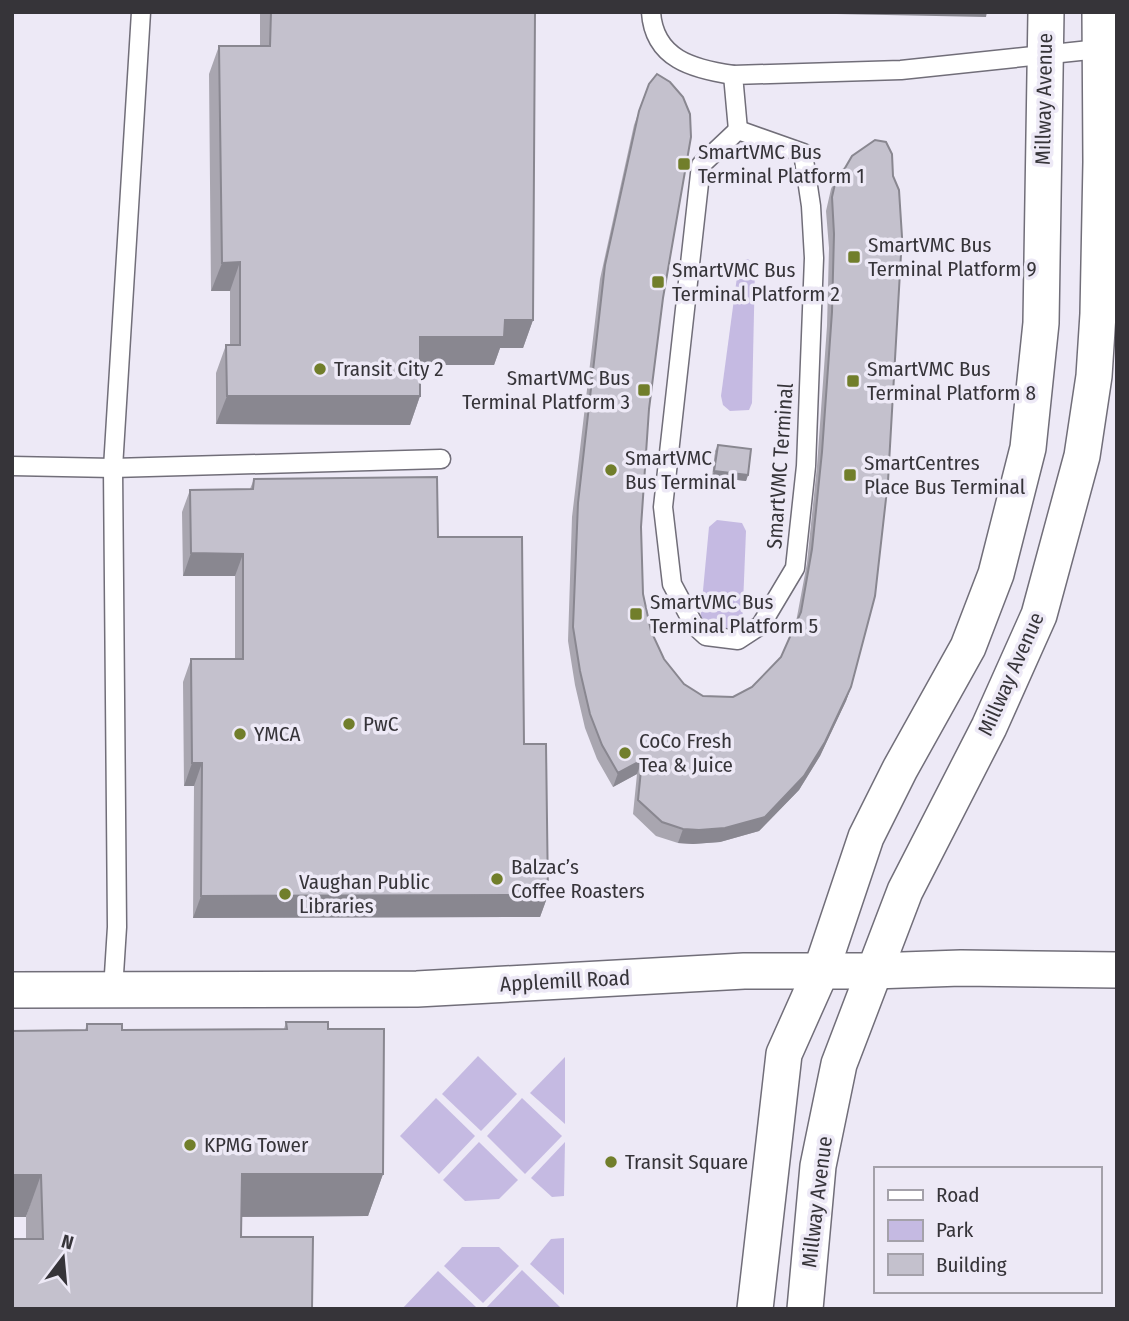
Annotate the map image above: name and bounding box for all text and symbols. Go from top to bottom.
street label: Millway Avenue [1030,33,1058,165]
place label: SmartVMC Bus Terminal Platform 1 [698,139,865,189]
marker: SmartVMC Bus Terminal Platform 1 [676,156,692,172]
place label: SmartVMC Bus Terminal Platform 9 [868,232,1037,282]
marker: SmartVMC Bus Terminal Platform 9 [846,249,862,265]
place label: SmartVMC Bus Terminal Platform 2 [672,257,840,307]
marker: SmartVMC Bus Terminal Platform 2 [650,274,666,290]
place label: Transit City 2 [334,356,444,382]
place label: SmartVMC Bus Terminal Platform 8 [867,356,1036,406]
marker: Transit City 2 [312,361,328,377]
place label: SmartVMC Bus Terminal Platform 3 [462,365,630,415]
marker: SmartVMC Bus Terminal Platform 8 [845,373,861,389]
marker: SmartVMC Bus Terminal Platform 3 [636,382,652,398]
street label: SmartVMC Terminal [761,382,799,550]
place label: SmartVMC Bus Terminal [625,445,736,495]
place label: SmartCentres Place Bus Terminal [864,450,1026,500]
marker: SmartVMC Bus Terminal [603,462,619,478]
marker: SmartCentres Place Bus Terminal [842,467,858,483]
place label: SmartVMC Bus Terminal Platform 5 [650,589,818,639]
marker: SmartVMC Bus Terminal Platform 5 [628,606,644,622]
street label: Millway Avenue [972,608,1050,740]
place label: PwC [363,711,399,737]
marker: PwC [341,716,357,732]
place label: YMCA [254,721,301,747]
marker: YMCA [232,726,248,742]
place label: CoCo Fresh Tea & Juice [639,728,733,778]
marker: CoCo Fresh Tea & Juice [617,745,633,761]
place label: Balzac’s Coffee Roasters [511,854,645,904]
place label: Vaughan Public Libraries [299,869,430,919]
marker: Balzac’s Coffee Roasters [489,871,505,887]
marker: Vaughan Public Libraries [277,886,293,902]
street label: Applemill Road [499,965,631,997]
place label: KPMG Tower [204,1132,309,1158]
street label: Millway Avenue [796,1135,838,1269]
marker: KPMG Tower [182,1137,198,1153]
place label: Transit Square [625,1149,748,1175]
marker: Transit Square [603,1154,619,1170]
legend [874,1167,1101,1293]
text: Road [936,1182,980,1208]
text: Park [936,1217,974,1243]
north arrow [28,1223,98,1293]
text: N [59,1230,76,1255]
text: Building [936,1252,1007,1278]

